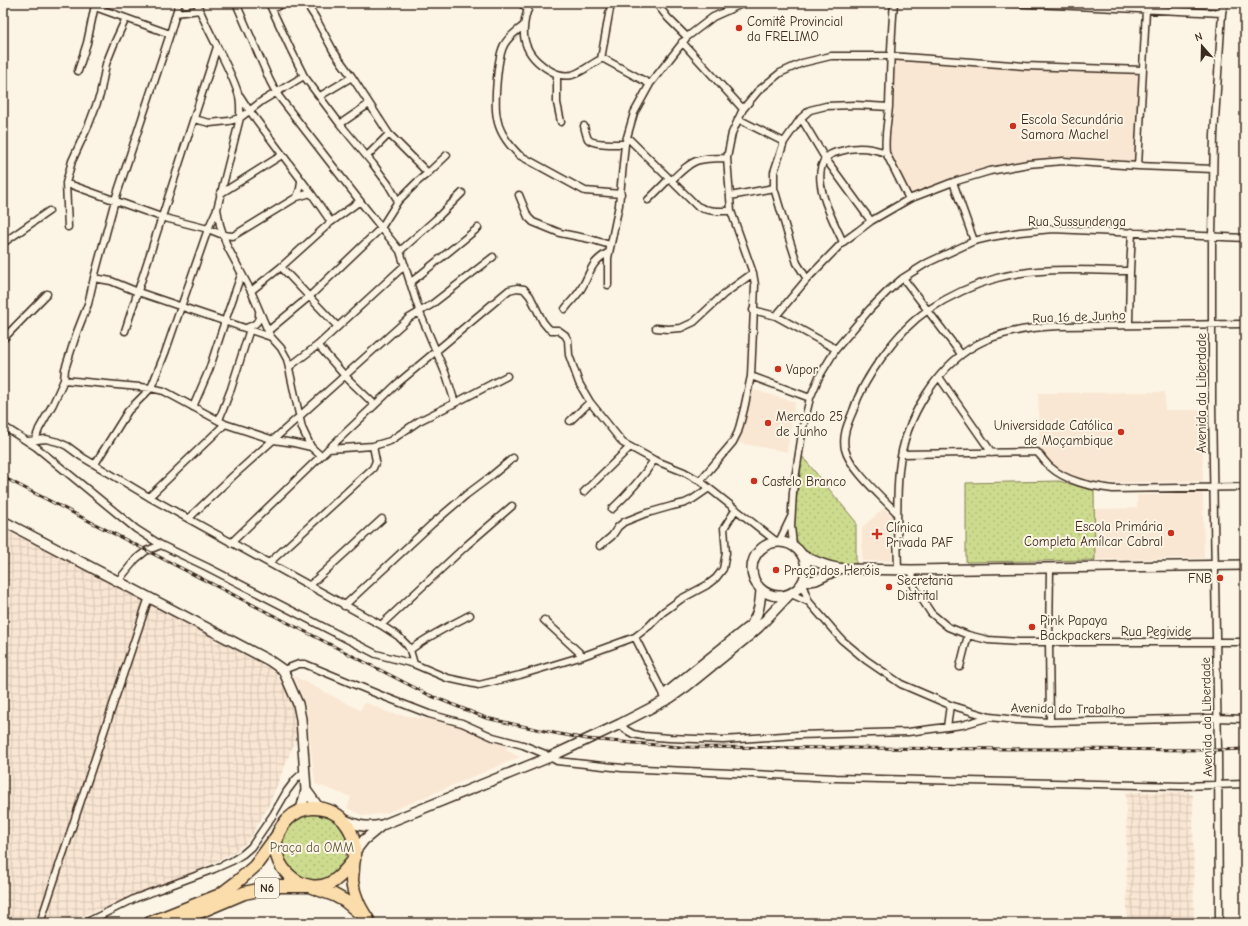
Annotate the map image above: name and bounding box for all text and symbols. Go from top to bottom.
place label: Comitê Provincial da FRELIMO [747,14,843,44]
marker: Comitê Provincial da FRELIMO [734,23,744,33]
north arrow [1182,26,1222,66]
text: N [1193,30,1204,44]
place label: Escola Secundária Samora Machel [1021,112,1123,142]
marker: Escola Secundária Samora Machel [1008,121,1018,131]
street label: Rua Sussundenga [1028,214,1126,229]
street label: Rua 16 de Junho [1032,307,1126,326]
street label: Avenida da Liberdade [1194,333,1209,453]
place label: Vapor [786,362,819,377]
marker: Vapor [773,364,783,374]
place label: Mercado 25 de Junho [776,409,843,439]
marker: Mercado 25 de Junho [763,418,773,428]
place label: Universidade Católica de Moçambique [994,418,1113,448]
marker: Universidade Católica de Moçambique [1116,427,1126,437]
place label: Castelo Branco [762,474,846,489]
marker: Castelo Branco [749,476,759,486]
place label: Escola Primária Completa Amílcar Cabral [1024,519,1163,549]
place label: Clínica Privada PAF [886,520,954,550]
marker: Clínica Privada PAF [871,528,883,540]
marker: Escola Primária Completa Amílcar Cabral [1166,528,1176,538]
place label: Praça dos Heróis [784,563,880,578]
marker: Praça dos Heróis [771,565,781,575]
place label: FNB [1188,571,1212,586]
place label: Secretaria Distrital [897,573,953,603]
marker: FNB [1215,573,1225,583]
marker: Secretaria Distrital [884,582,894,592]
place label: Pink Papaya Backpackers [1040,613,1110,643]
marker: Pink Papaya Backpackers [1027,622,1037,632]
street label: Rua Pegivide [1121,624,1192,639]
street label: Avenida da Liberdade [1198,656,1215,777]
street label: Avenida do Trabalho [1011,700,1125,717]
park label: Praça da OMM [270,840,354,855]
road number: N6 [255,878,279,898]

